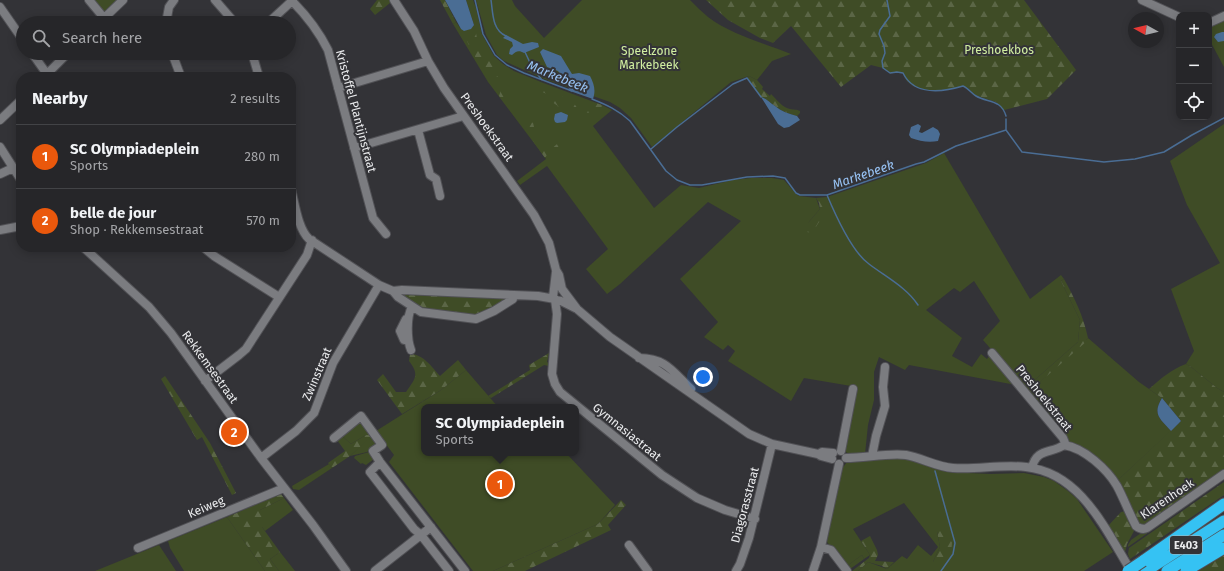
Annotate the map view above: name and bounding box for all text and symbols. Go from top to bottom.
north arrow [1128,12,1164,48]
map controls [1176,12,1212,120]
button: + [1176,12,1212,48]
search box [16,16,296,60]
icon: search [30,27,52,49]
text: Search here [62,29,142,47]
park label: Preshoekbos [964,43,1034,57]
park label: Speelzone Markebeek [619,44,680,72]
street label: Kristoffel Plantijnstraat [333,48,379,175]
button: − [1176,48,1212,84]
water label: Markebeek [525,57,590,95]
button: locate [1176,84,1212,120]
text: Nearby [32,88,87,109]
street label: Preshoekstraat [457,90,517,165]
text: 2 results [230,91,280,106]
text: SC Olympiadeplein [70,140,199,158]
text: 1 [42,149,48,164]
text: 280 m [245,149,280,164]
water label: Markebeek [830,157,896,192]
text: Sports [70,158,108,173]
text: belle de jour [70,204,156,222]
text: 2 [42,213,48,228]
text: 570 m [246,213,280,228]
text: Shop · Rekkemsestraat [70,222,203,237]
street label: Rekkemsestraat [179,328,241,407]
street label: Zwinstraat [299,345,335,403]
street label: Preshoekstraat [1013,362,1075,435]
your location [693,367,713,387]
street label: Gymnasiastraat [590,400,665,464]
popup [421,404,579,456]
text: SC Olympiadeplein [435,414,565,432]
pin: 2 [221,417,247,447]
text: Sports [435,432,474,447]
street label: Diagorasstraat [728,465,762,545]
pin: 1 [487,469,513,499]
street label: Klarenhoek [1138,475,1197,522]
street label: Keiweg [186,493,227,521]
road number: E403 [1170,536,1202,554]

